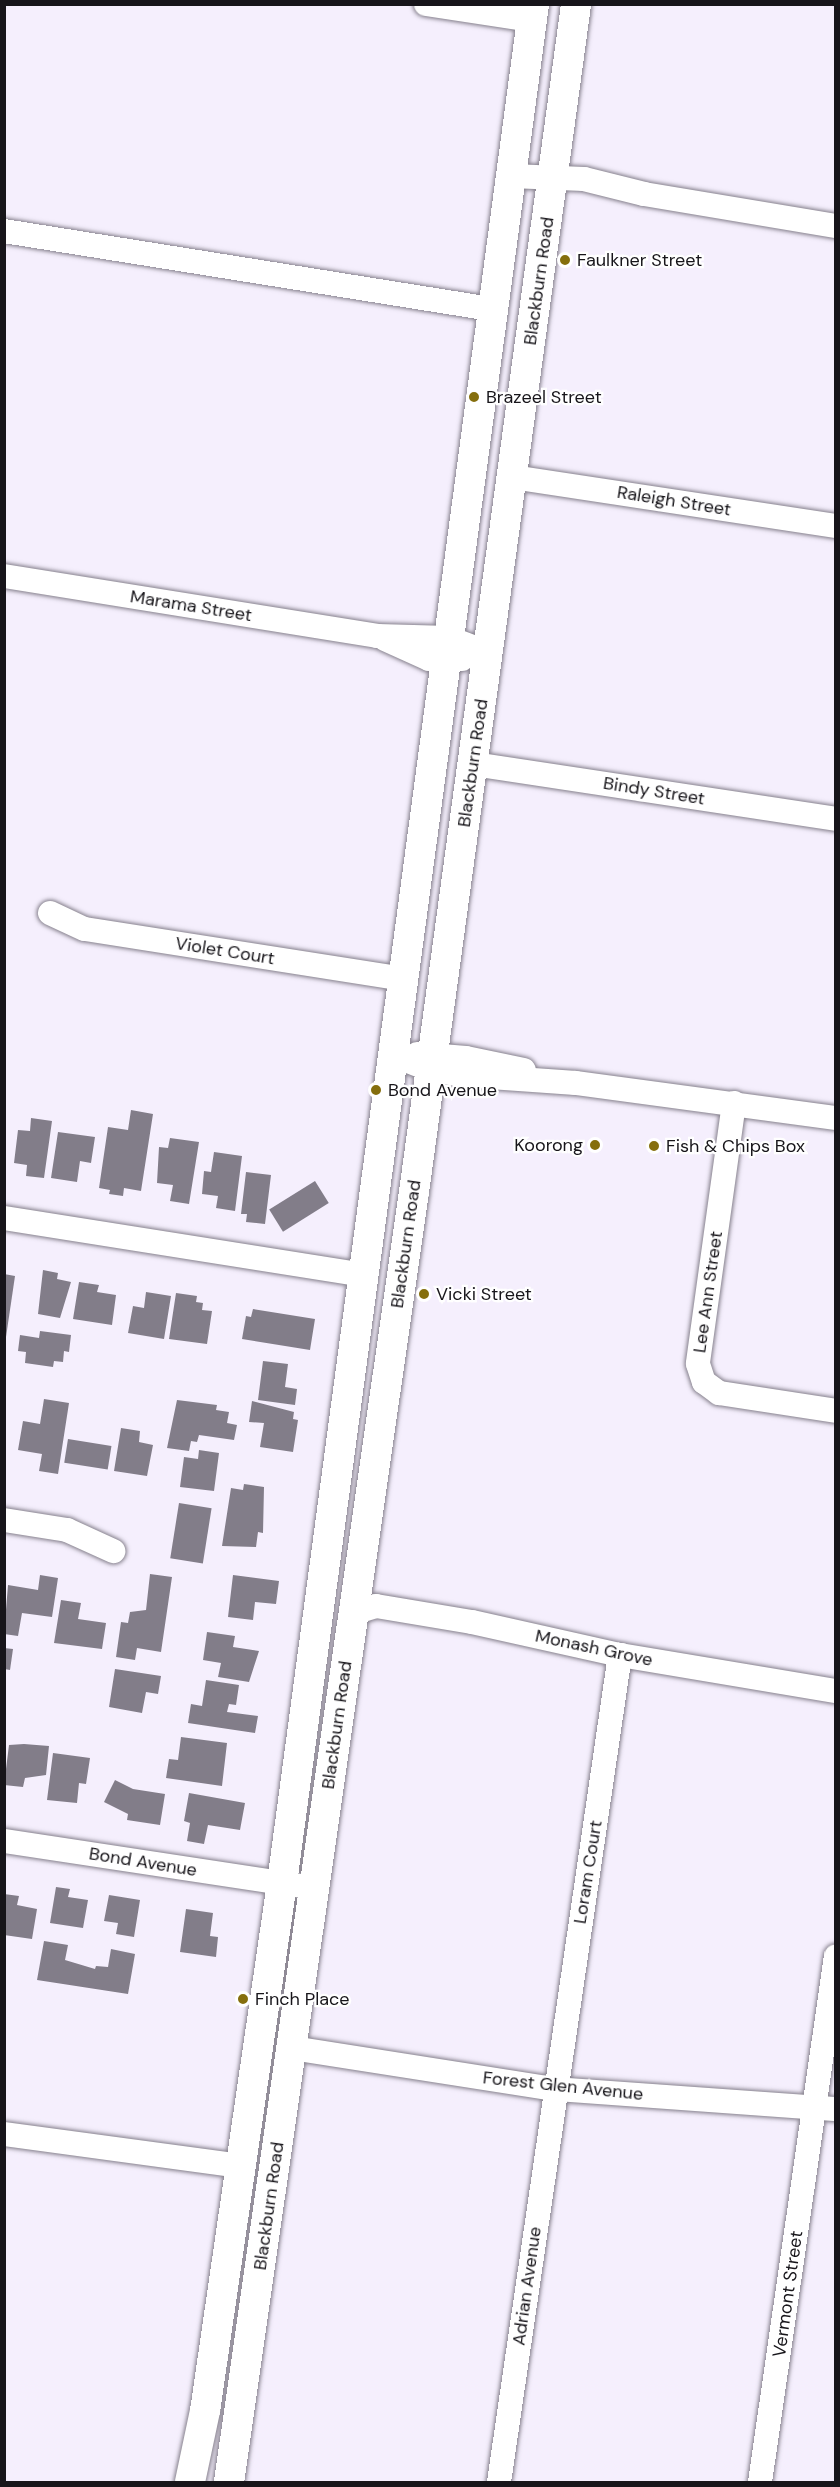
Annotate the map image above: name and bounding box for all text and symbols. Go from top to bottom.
street label: Blackburn Road [519,215,559,347]
place label: Faulkner Street [577,249,702,271]
marker: Faulkner Street [558,253,572,267]
place label: Brazeel Street [486,386,602,408]
marker: Brazeel Street [467,390,481,404]
street label: Raleigh Street [616,481,732,521]
street label: Marama Street [129,586,253,626]
street label: Blackburn Road [453,697,493,829]
street label: Bindy Street [602,772,706,810]
street label: Violet Court [174,932,276,970]
place label: Bond Avenue [388,1079,497,1101]
marker: Bond Avenue [369,1083,383,1097]
place label: Koorong [514,1134,583,1156]
place label: Fish & Chips Box [666,1135,805,1157]
marker: Koorong [588,1138,602,1152]
marker: Fish & Chips Box [647,1139,661,1153]
street label: Blackburn Road [386,1178,426,1310]
street label: Lee Ann Street [689,1230,727,1354]
place label: Vicki Street [436,1283,532,1305]
marker: Vicki Street [417,1287,431,1301]
street label: Monash Grove [533,1625,655,1671]
street label: Blackburn Road [317,1659,357,1791]
street label: Loram Court [569,1819,607,1925]
street label: Bond Avenue [87,1843,199,1881]
place label: Finch Place [255,1988,349,2010]
marker: Finch Place [236,1992,250,2006]
street label: Forest Glen Avenue [482,2067,644,2105]
street label: Blackburn Road [249,2140,289,2272]
street label: Adrian Avenue [508,2225,546,2347]
street label: Vermont Street [768,2229,808,2359]

